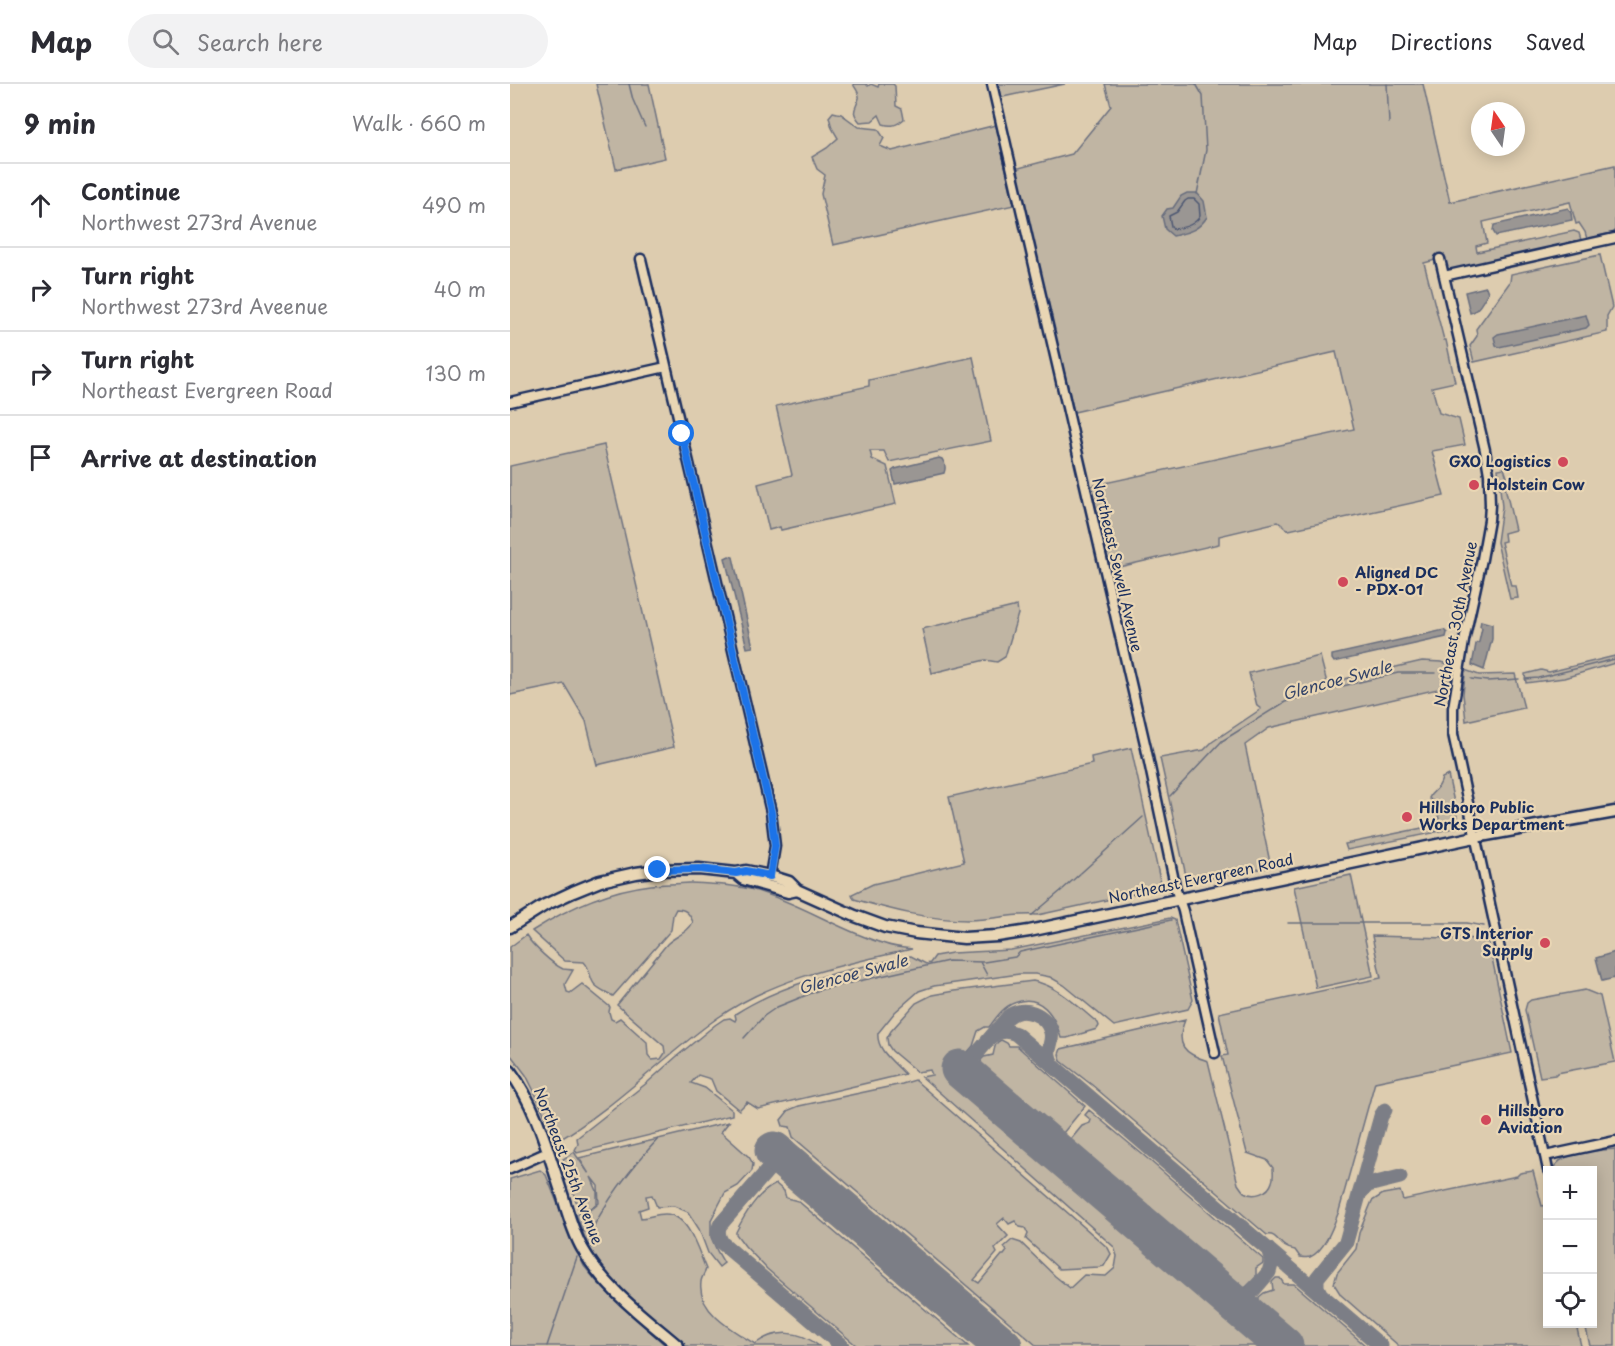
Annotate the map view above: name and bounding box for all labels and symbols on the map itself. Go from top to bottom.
north arrow [1471,102,1525,156]
route start [668,420,694,446]
place label: GXO Logistics [1449,449,1551,472]
marker: GXO Logistics [1556,455,1570,469]
place label: Holstein Cow [1486,472,1585,495]
street label: Northeast Sewell Avenue [1087,475,1150,654]
marker: Holstein Cow [1467,478,1481,492]
street label: Northeast 30th Avenue [1427,539,1482,709]
place label: Aligned DC - PDX-01 [1354,560,1438,600]
marker: Aligned DC - PDX-01 [1336,575,1350,589]
water label: Glencoe Swale [1279,653,1395,705]
place label: Hillsboro Public Works Department [1419,795,1565,835]
marker: Hillsboro Public Works Department [1400,810,1414,824]
street label: Northeast Evergreen Road [1106,847,1295,908]
route end [644,856,670,882]
place label: GTS Interior Supply [1440,921,1533,961]
marker: GTS Interior Supply [1538,936,1552,950]
water label: Glencoe Swale [795,947,911,999]
street label: Northeast 25th Avenue [529,1084,610,1247]
place label: Hillsboro Aviation [1498,1098,1564,1138]
marker: Hillsboro Aviation [1479,1113,1493,1127]

